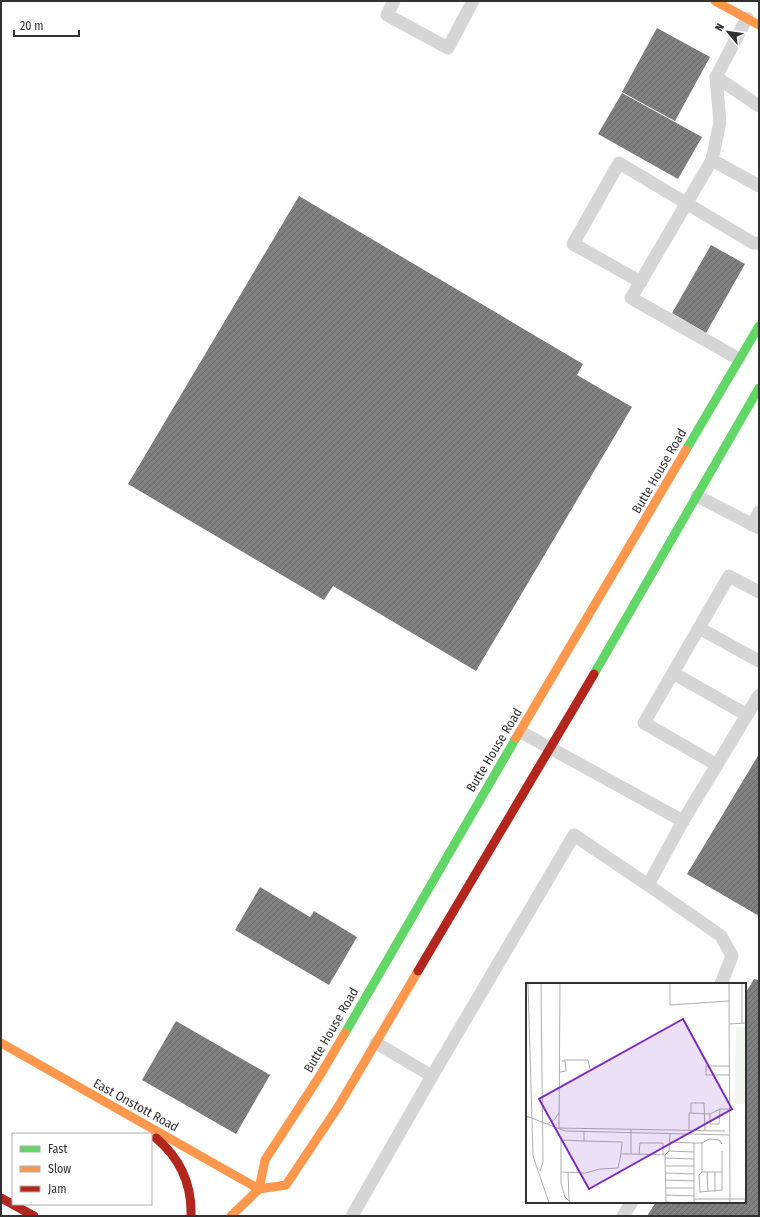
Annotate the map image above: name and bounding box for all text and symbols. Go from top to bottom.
scale bar [14,12,79,38]
north arrow [708,12,748,52]
text: 20 m [20,19,44,33]
text: N [712,21,727,33]
street label: Butte House Road [629,426,689,516]
street label: Butte House Road [463,705,525,795]
inset map [526,983,746,1203]
street label: Butte House Road [301,985,361,1075]
street label: East Onstott Road [91,1075,181,1135]
legend [12,1133,152,1205]
text: Fast [48,1142,67,1156]
text: Slow [48,1162,71,1176]
text: Jam [48,1182,66,1196]

